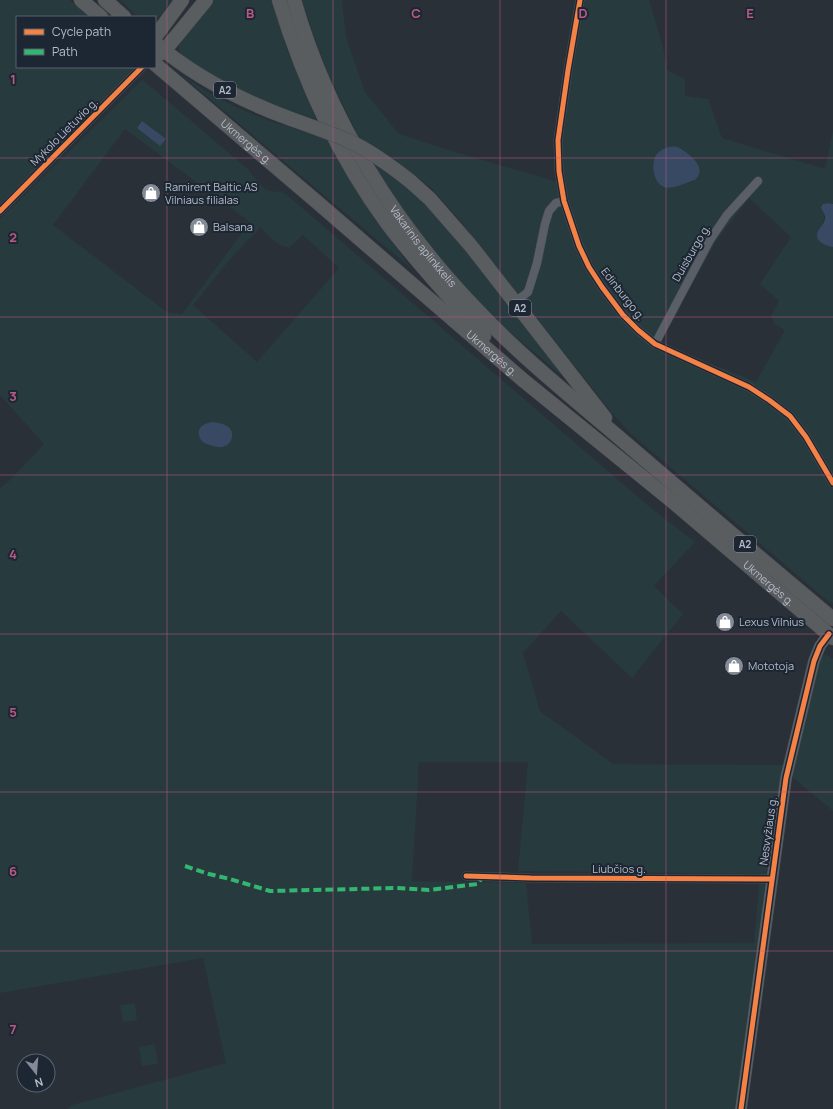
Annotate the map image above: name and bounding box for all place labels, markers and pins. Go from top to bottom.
place label: Ramirent Baltic AS Vilniaus filialas [165,179,258,207]
shop icon: Ramirent Baltic AS Vilniaus filialas [140,182,162,204]
shop icon: Balsana [188,216,210,238]
place label: Balsana [213,219,253,234]
shop icon: Lexus Vilnius [714,611,736,633]
place label: Lexus Vilnius [739,614,804,629]
shop icon: Mototoja [723,655,745,677]
place label: Mototoja [748,658,794,673]

